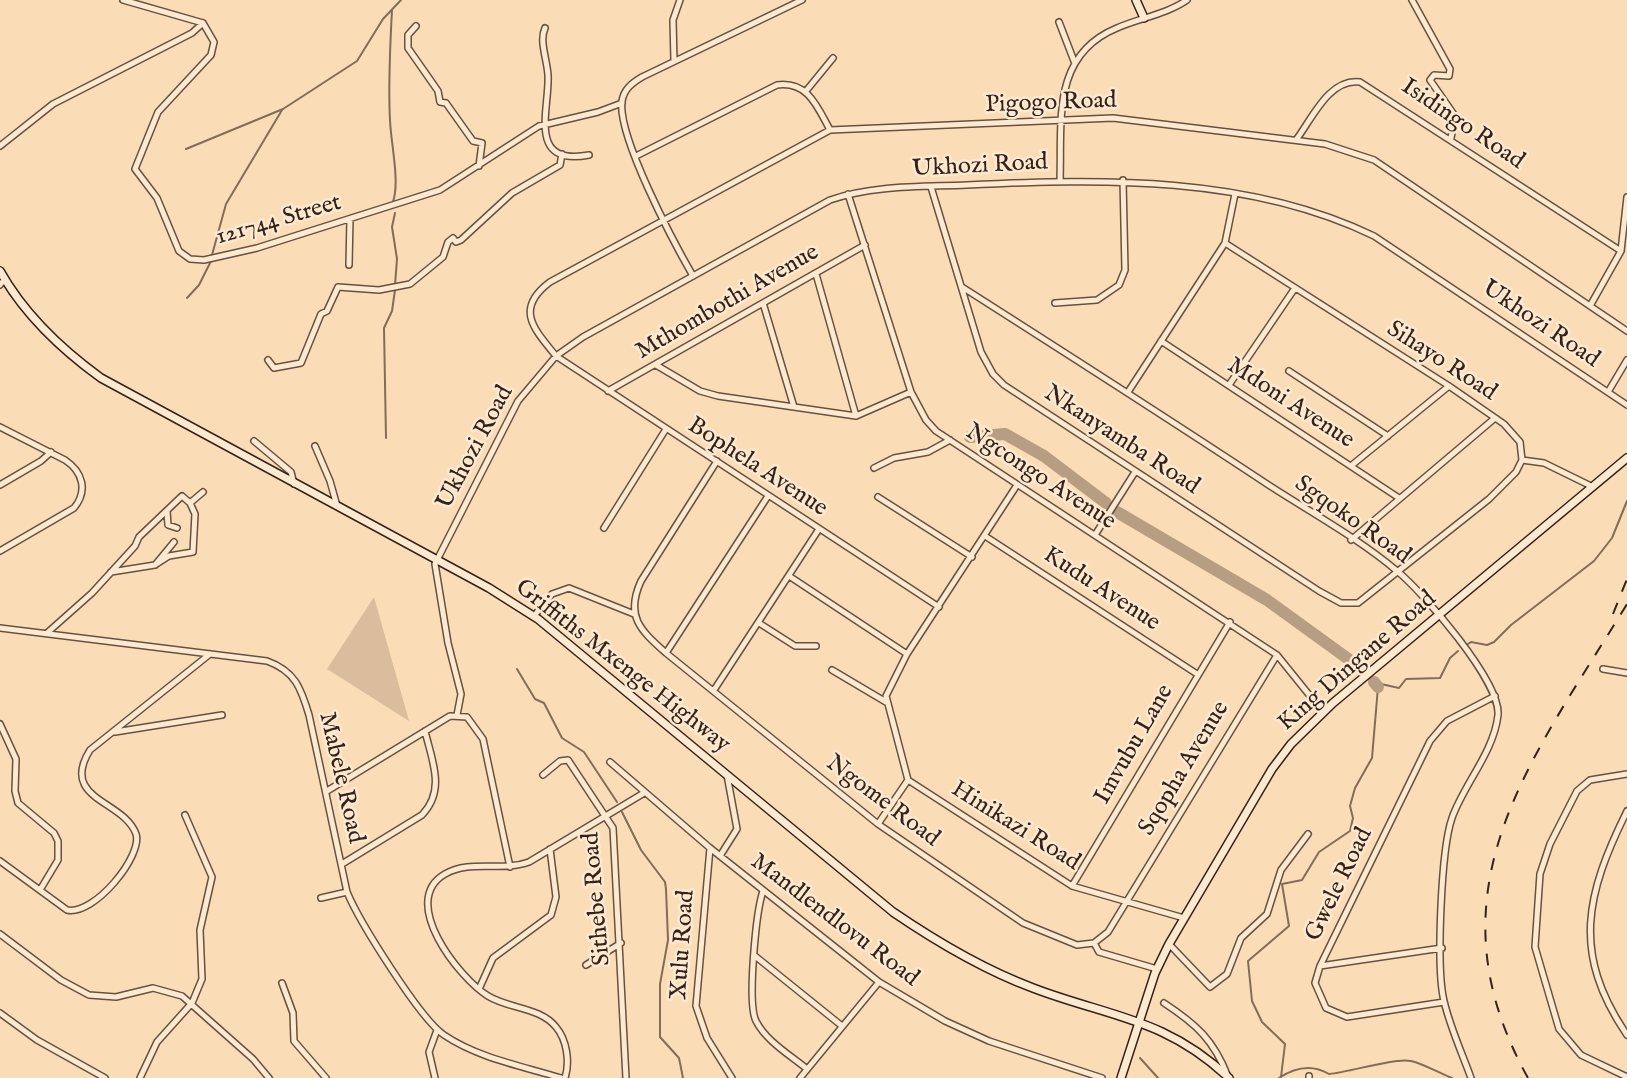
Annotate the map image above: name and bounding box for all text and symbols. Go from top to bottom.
street label: Isidingo Road [1395,73,1529,177]
street label: Pigogo Road [985,87,1117,121]
street label: Ukhozi Road [911,149,1049,185]
street label: 121744 Street [213,189,345,253]
street label: Mthombothi Avenue [631,239,825,367]
street label: Ukhozi Road [1476,275,1604,375]
street label: Sihayo Road [1381,316,1501,408]
street label: Mdoni Avenue [1221,352,1359,456]
street label: Nkanyamba Road [1038,380,1204,502]
street label: Ukhozi Road [431,381,521,515]
street label: Bophela Avenue [682,412,832,524]
street label: Ngcongo Avenue [959,419,1121,537]
street label: Sgqoko Road [1288,470,1416,572]
street label: Kudu Avenue [1037,542,1165,638]
street label: Griffiths Mxenge Highway [509,574,735,760]
street label: King Dingane Road [1273,586,1443,738]
street label: Imvubu Lane [1089,680,1181,810]
street label: Sqopha Avenue [1134,697,1236,841]
street label: Mabele Road [311,710,369,846]
street label: Ngome Road [819,750,945,854]
street label: Hinikazi Road [945,776,1085,878]
street label: Gwele Road [1300,824,1380,946]
street label: Sithebe Road [578,831,618,967]
street label: Mandlendlovu Road [744,848,924,994]
street label: Xulu Road [666,889,702,1001]

